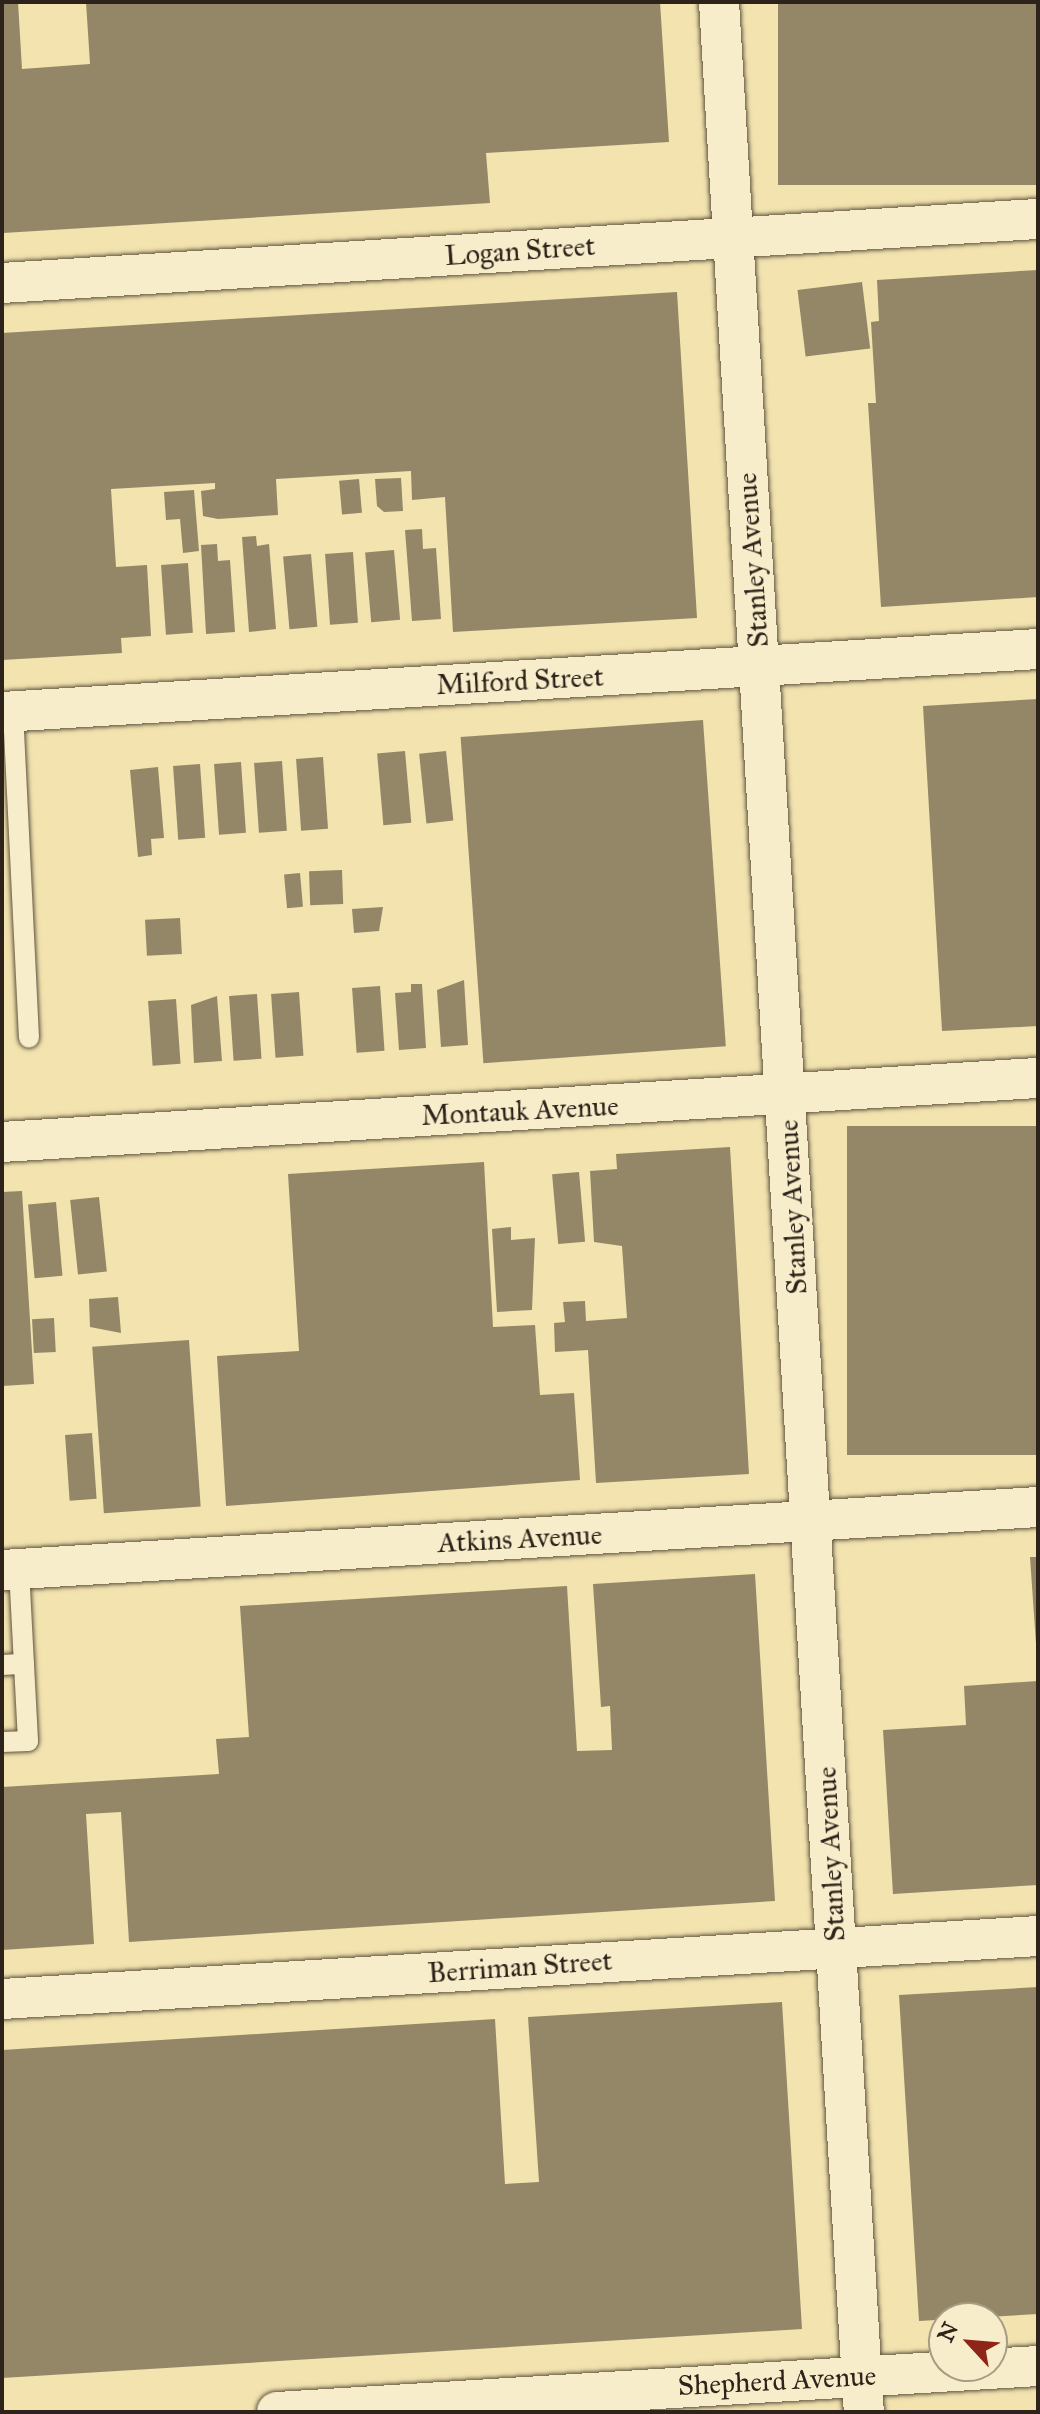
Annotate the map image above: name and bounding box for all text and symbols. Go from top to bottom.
street label: Logan Street [444,229,596,273]
street label: Stanley Avenue [730,471,776,649]
street label: Milford Street [435,660,605,702]
street label: Montauk Avenue [420,1089,620,1133]
street label: Stanley Avenue [772,1119,814,1295]
street label: Atkins Avenue [437,1518,603,1560]
street label: Stanley Avenue [810,1766,852,1942]
street label: Berriman Street [427,1944,613,1990]
north arrow [928,2302,1008,2382]
text: N [932,2318,964,2346]
street label: Shepherd Avenue [677,2359,877,2403]

